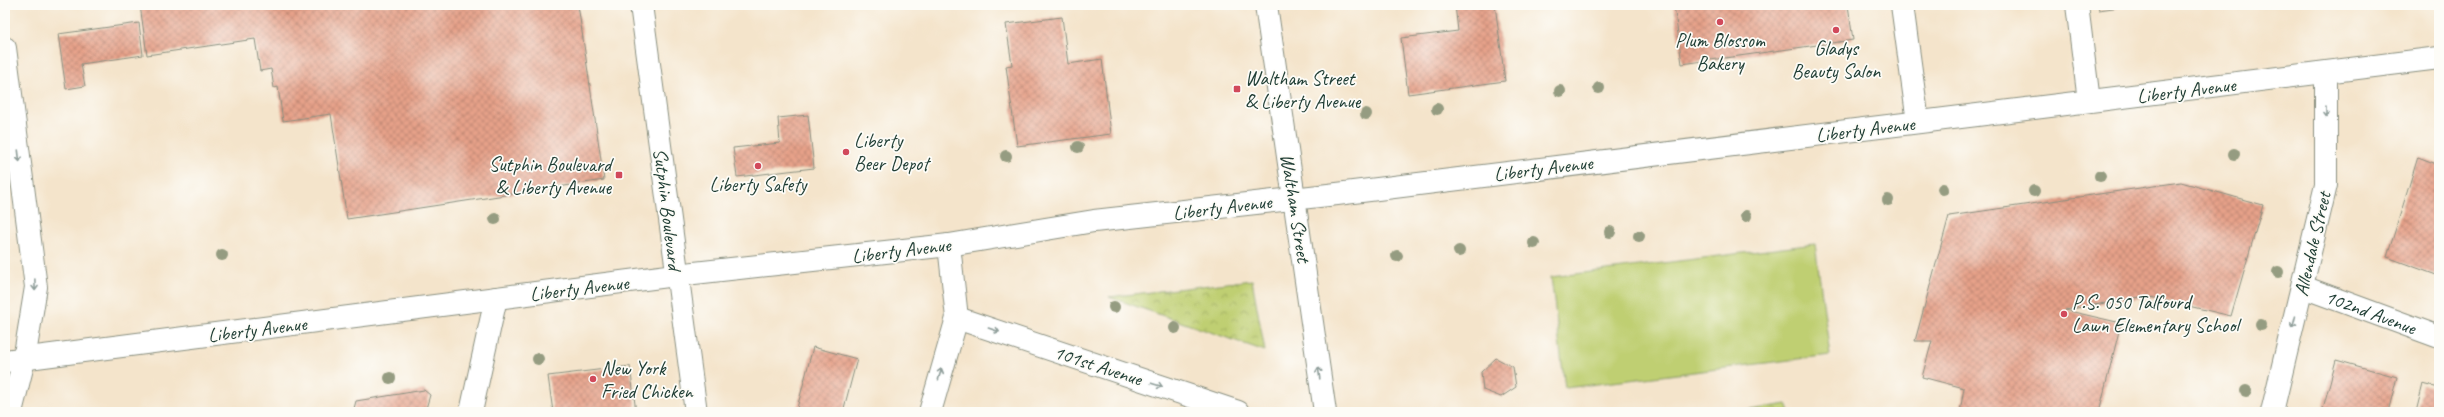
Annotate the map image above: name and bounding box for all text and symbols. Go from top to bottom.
marker: Plum Blossom Bakery [1715,17,1725,27]
marker: Gladys Beauty Salon [1831,25,1841,35]
place label: Plum Blossom Bakery [1675,28,1766,76]
place label: Gladys Beauty Salon [1792,36,1881,84]
place label: Waltham Street & Liberty Avenue [1245,66,1362,114]
street label: Liberty Avenue [2135,72,2238,109]
marker: Waltham Street & Liberty Avenue [1232,84,1242,94]
one-way arrow [2322,105,2330,118]
street label: Liberty Avenue [1814,111,1917,148]
place label: Liberty Beer Depot [854,128,932,176]
street label: Sutphin Boulevard [648,147,688,274]
marker: Liberty Beer Depot [841,147,851,157]
one-way arrow [15,149,23,162]
street label: Liberty Avenue [1492,150,1595,187]
place label: Sutphin Boulevard & Liberty Avenue [489,152,614,200]
street label: Waltham Street [1275,152,1317,266]
marker: Liberty Safety [753,161,763,171]
marker: Sutphin Boulevard & Liberty Avenue [614,170,624,180]
place label: Liberty Safety [710,172,809,197]
street label: Allendale Street [2288,187,2337,299]
street label: Liberty Avenue [1171,189,1274,226]
street label: Liberty Avenue [850,232,953,269]
street label: Liberty Avenue [528,270,631,307]
one-way arrow [31,278,39,291]
street label: 102nd Avenue [2322,284,2421,341]
place label: P.S. 050 Talfourd Lawn Elementary School [2072,290,2242,338]
marker: P.S. 050 Talfourd Lawn Elementary School [2059,309,2069,319]
street label: Liberty Avenue [206,311,309,348]
one-way arrow [2290,316,2297,329]
one-way arrow [987,327,1000,334]
street label: 101st Avenue [1051,339,1147,392]
place label: New York Fried Chicken [601,356,693,404]
one-way arrow [1315,367,1323,380]
one-way arrow [937,368,945,381]
marker: New York Fried Chicken [588,374,598,384]
one-way arrow [1150,382,1163,389]

